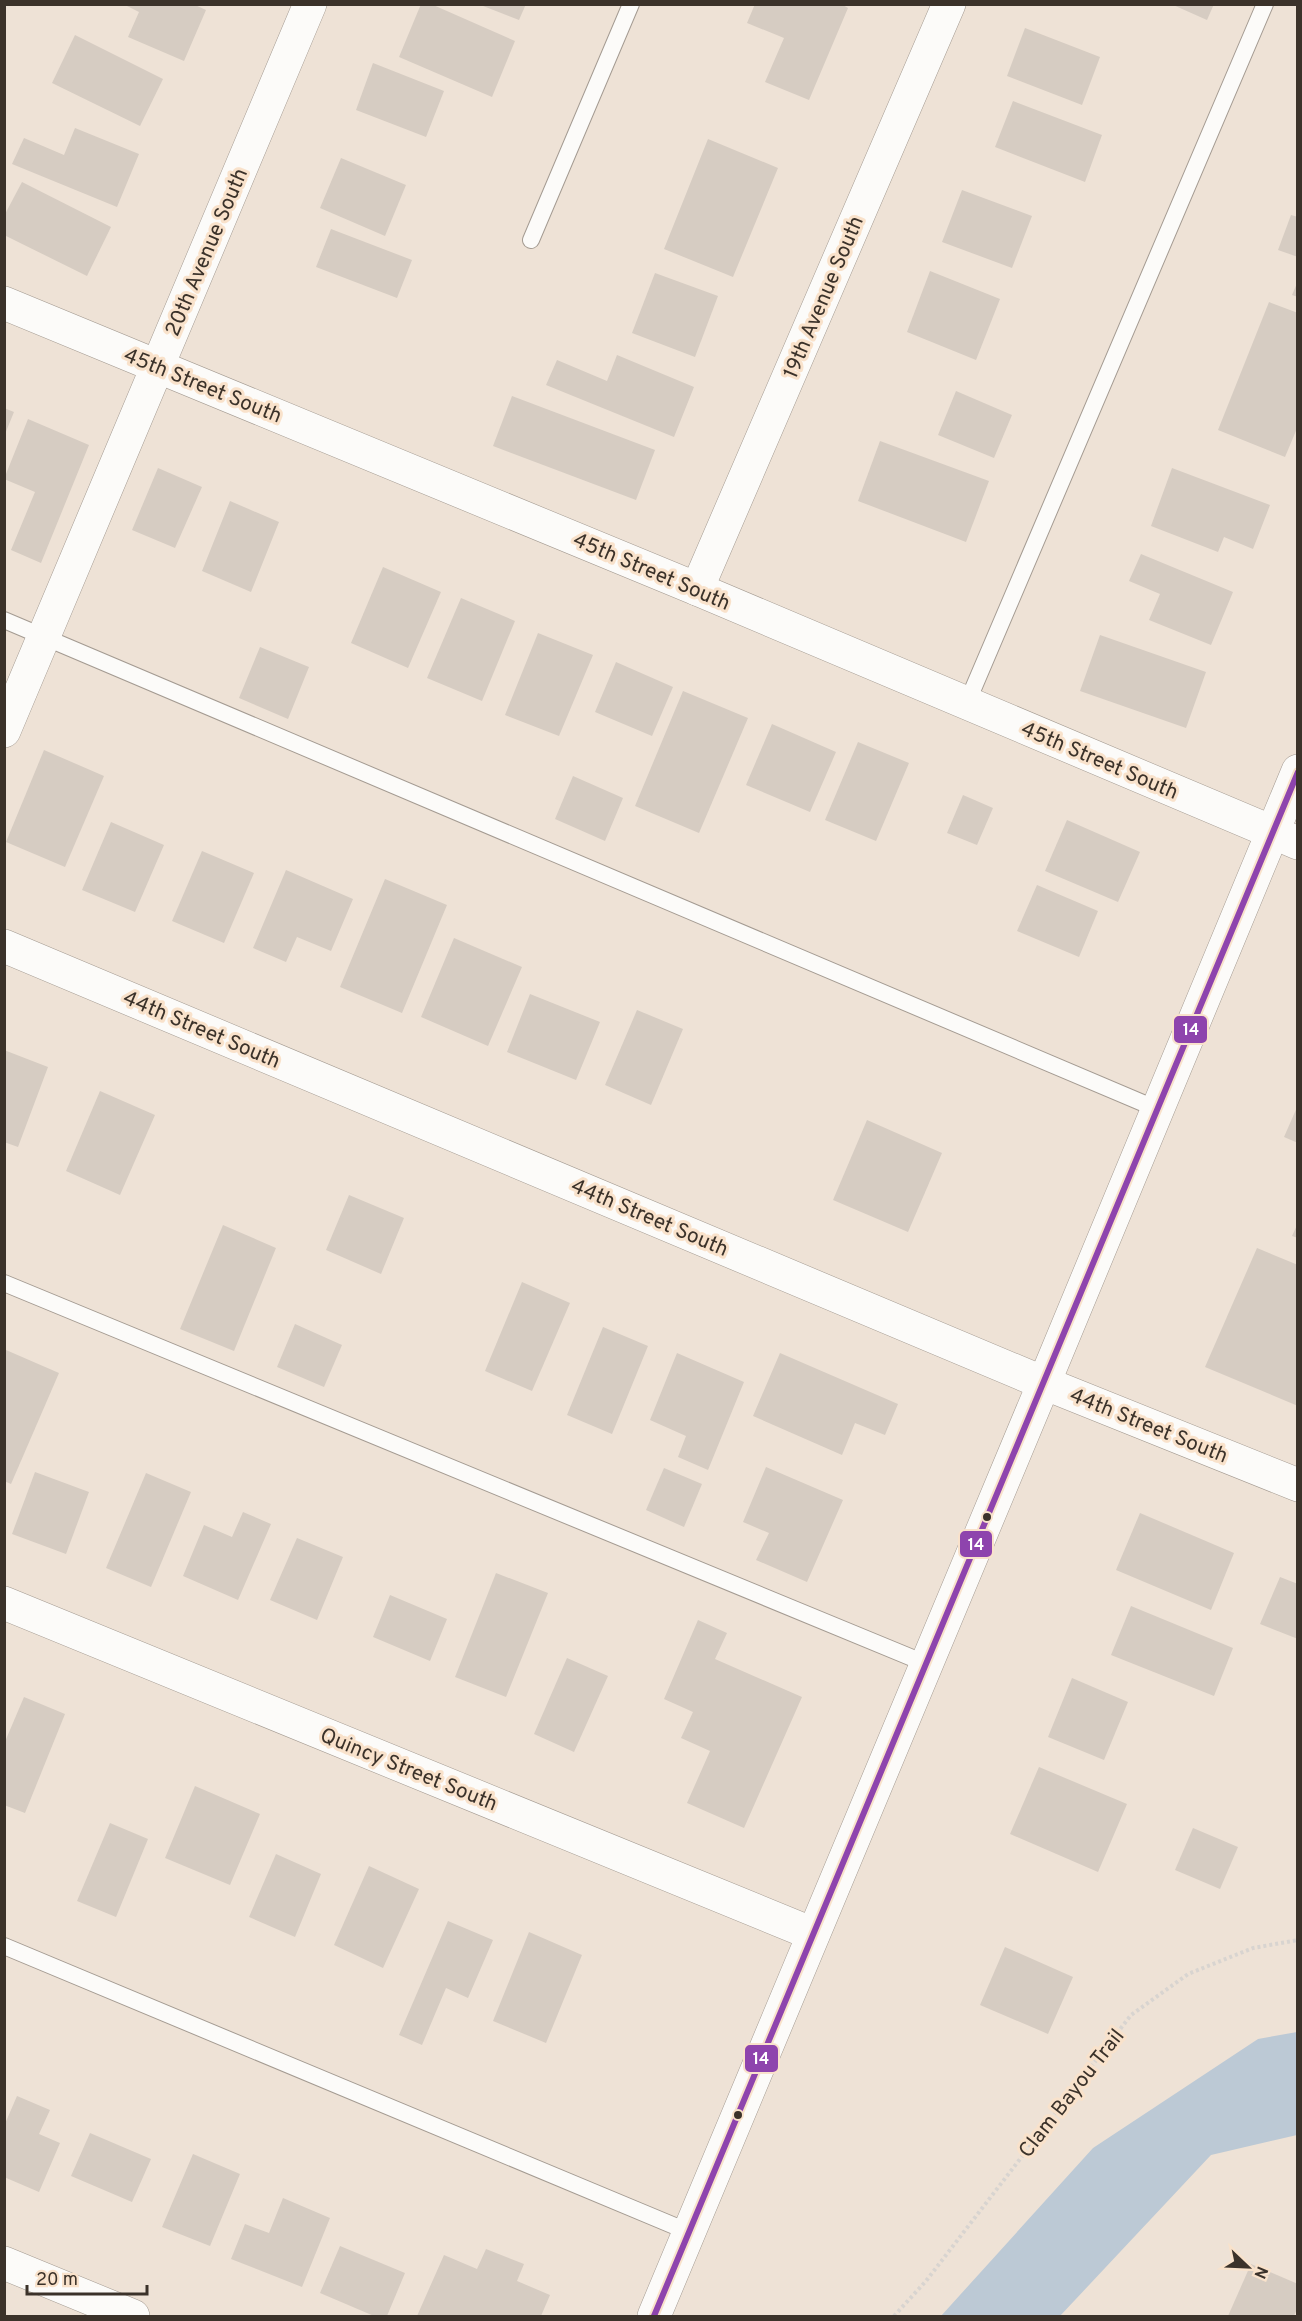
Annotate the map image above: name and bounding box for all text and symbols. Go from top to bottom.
street label: 20th Avenue South [160,164,255,341]
street label: 19th Avenue South [778,212,871,383]
street label: 45th Street South [119,342,285,430]
street label: 45th Street South [569,527,734,618]
street label: 45th Street South [1017,716,1182,807]
street label: 44th Street South [119,985,284,1076]
line badge: 14 [1173,1015,1208,1044]
text: 14 [1183,1021,1199,1041]
street label: 44th Street South [567,1173,732,1264]
street label: 44th Street South [1065,1382,1231,1470]
unlabelled marker [981,1511,993,1523]
line badge: 14 [959,1530,993,1558]
text: 14 [968,1536,984,1556]
street label: Quincy Street South [316,1722,501,1818]
street label: Clam Bayou Trail [1013,2024,1131,2164]
line badge: 14 [744,2044,779,2073]
text: 14 [753,2050,769,2070]
unlabelled marker [732,2109,744,2121]
north arrow [1218,2237,1278,2297]
scale bar [27,2258,147,2296]
text: N [1249,2263,1271,2281]
text: 20 m [36,2269,78,2292]

